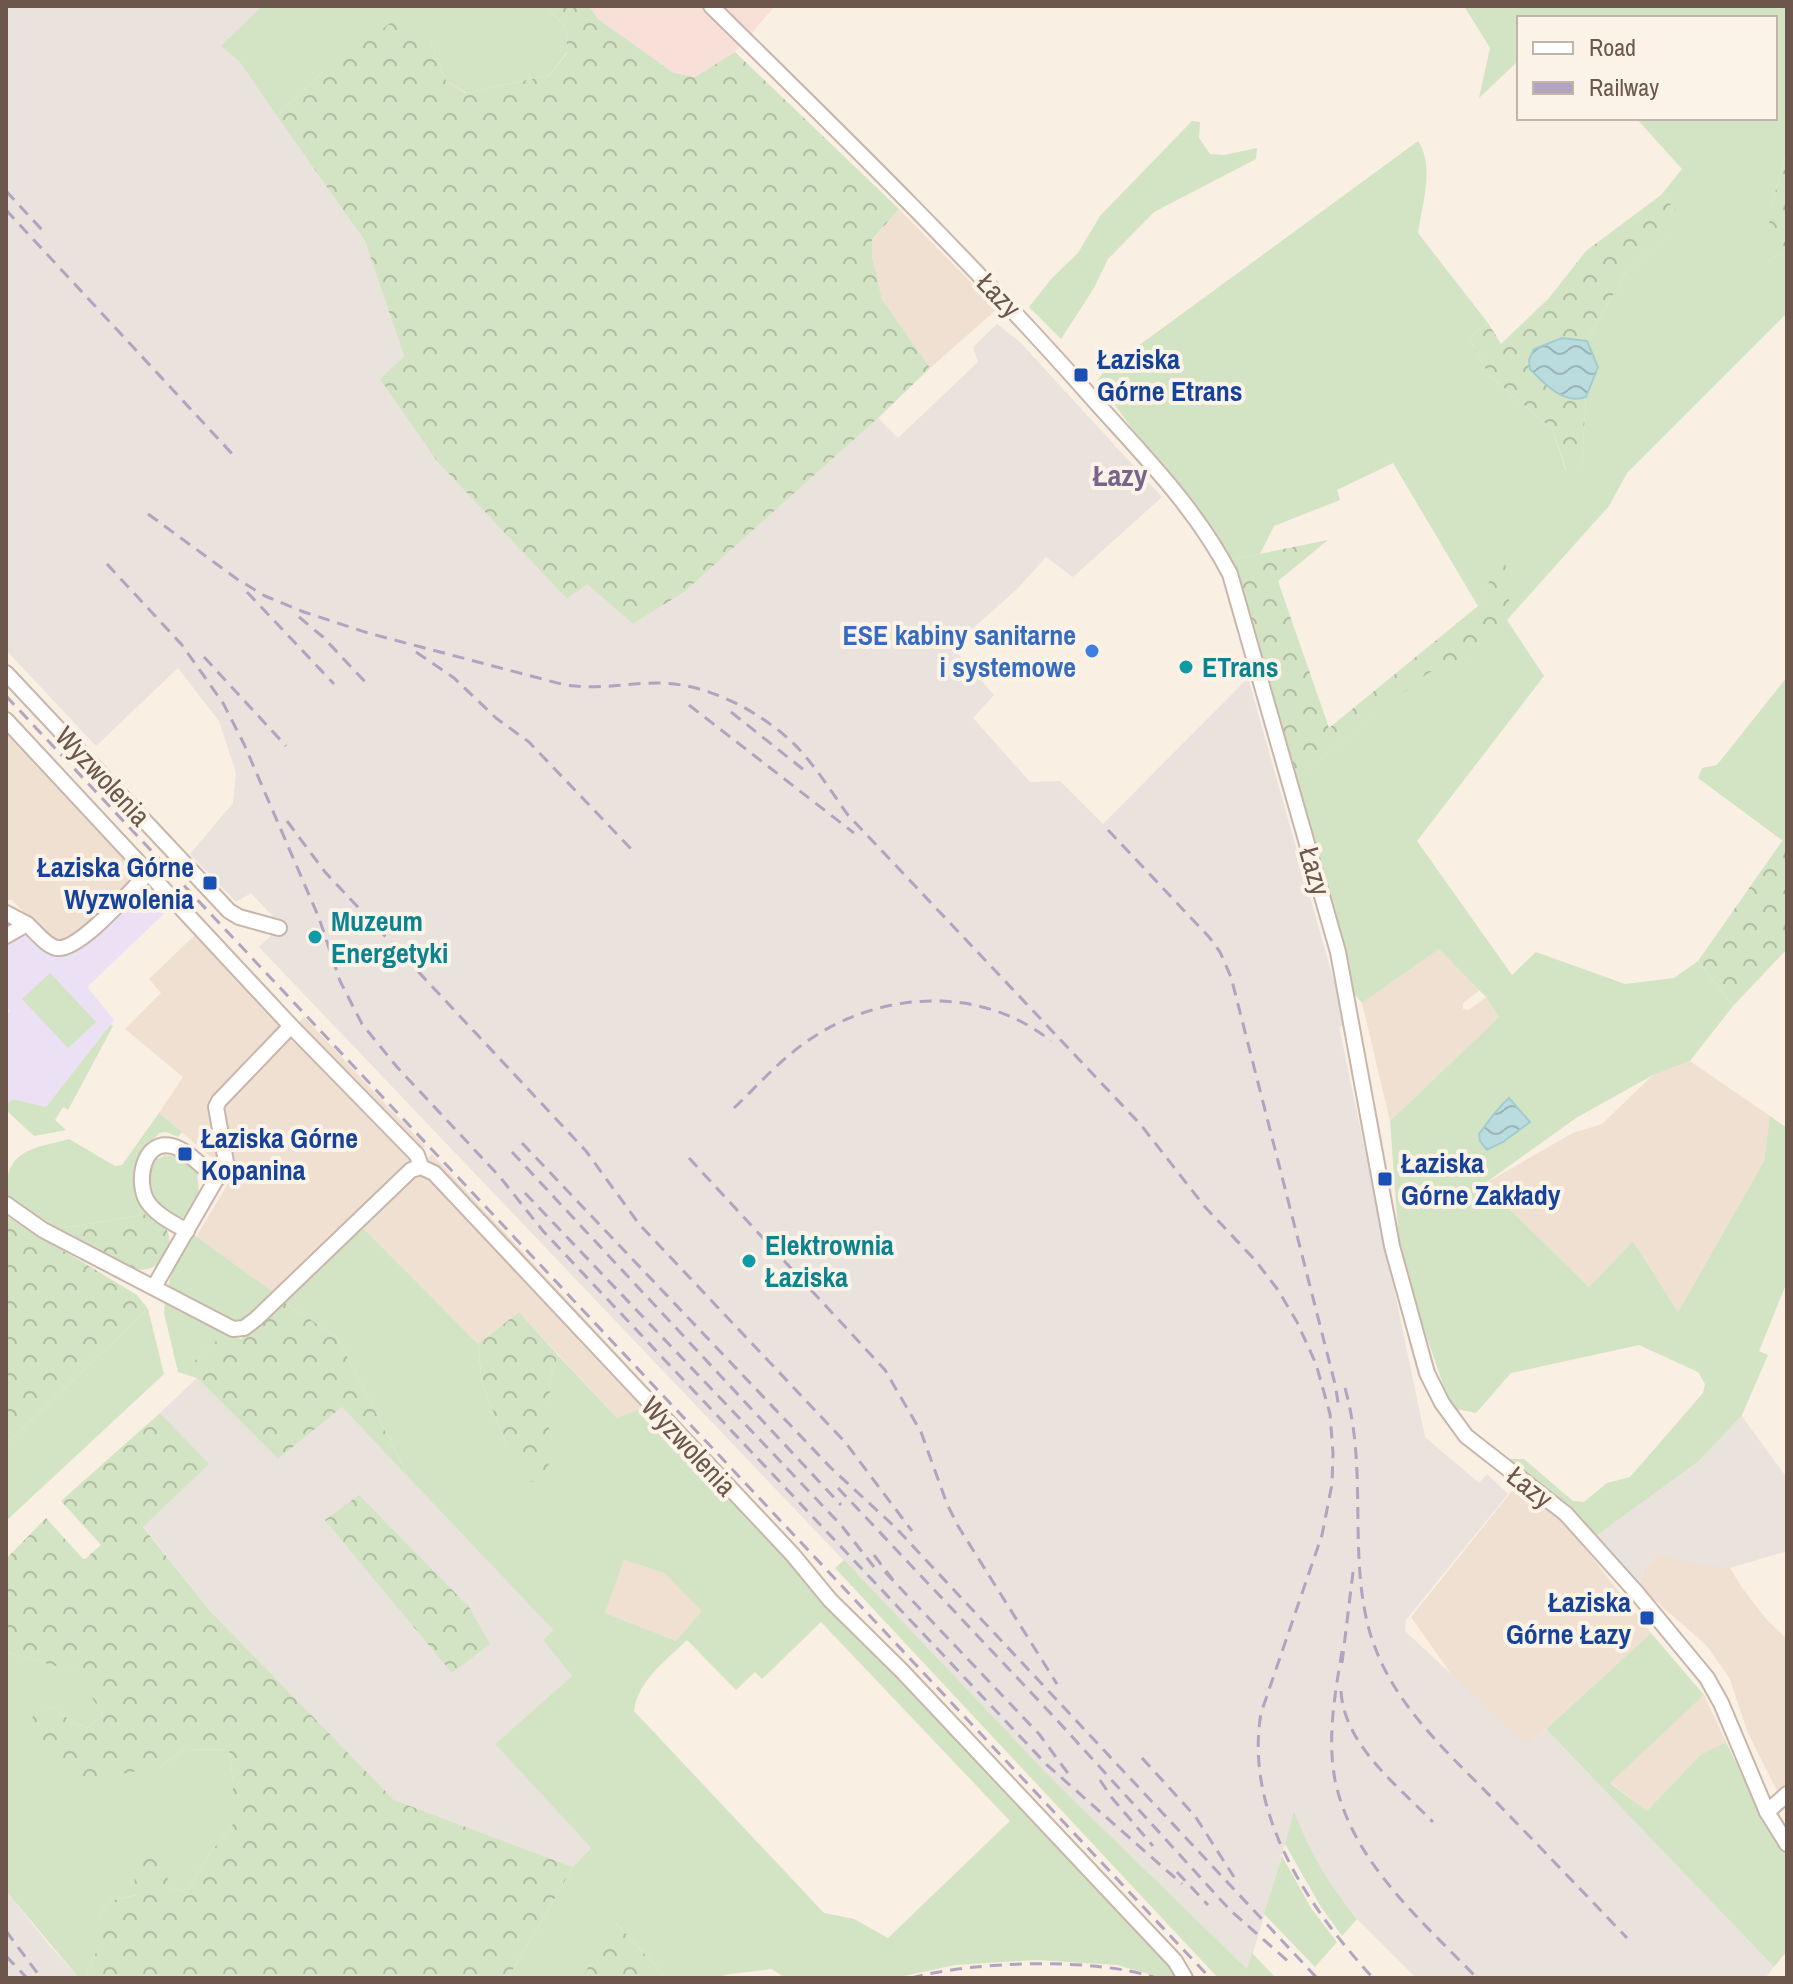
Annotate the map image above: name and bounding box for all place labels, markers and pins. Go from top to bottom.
place label: Łaziska Górne Etrans [1097,340,1242,410]
marker: Łaziska Górne Etrans [1072,366,1090,384]
place label: ESE kabiny sanitarne i systemowe [842,616,1076,686]
marker: ESE kabiny sanitarne i systemowe [1083,642,1101,660]
place label: ETrans [1202,648,1279,686]
marker: ETrans [1177,658,1195,676]
place label: Łaziska Górne Wyzwolenia [37,848,194,918]
marker: Łaziska Górne Wyzwolenia [201,874,219,892]
place label: Muzeum Energetyki [331,902,448,972]
marker: Muzeum Energetyki [306,928,324,946]
place label: Łaziska Górne Kopanina [201,1119,358,1189]
place label: Łaziska Górne Zakłady [1401,1144,1561,1214]
marker: Łaziska Górne Kopanina [176,1145,194,1163]
marker: Łaziska Górne Zakłady [1376,1170,1394,1188]
place label: Elektrownia Łaziska [765,1226,894,1296]
marker: Elektrownia Łaziska [740,1252,758,1270]
place label: Łaziska Górne Łazy [1506,1583,1631,1653]
marker: Łaziska Górne Łazy [1638,1609,1656,1627]

